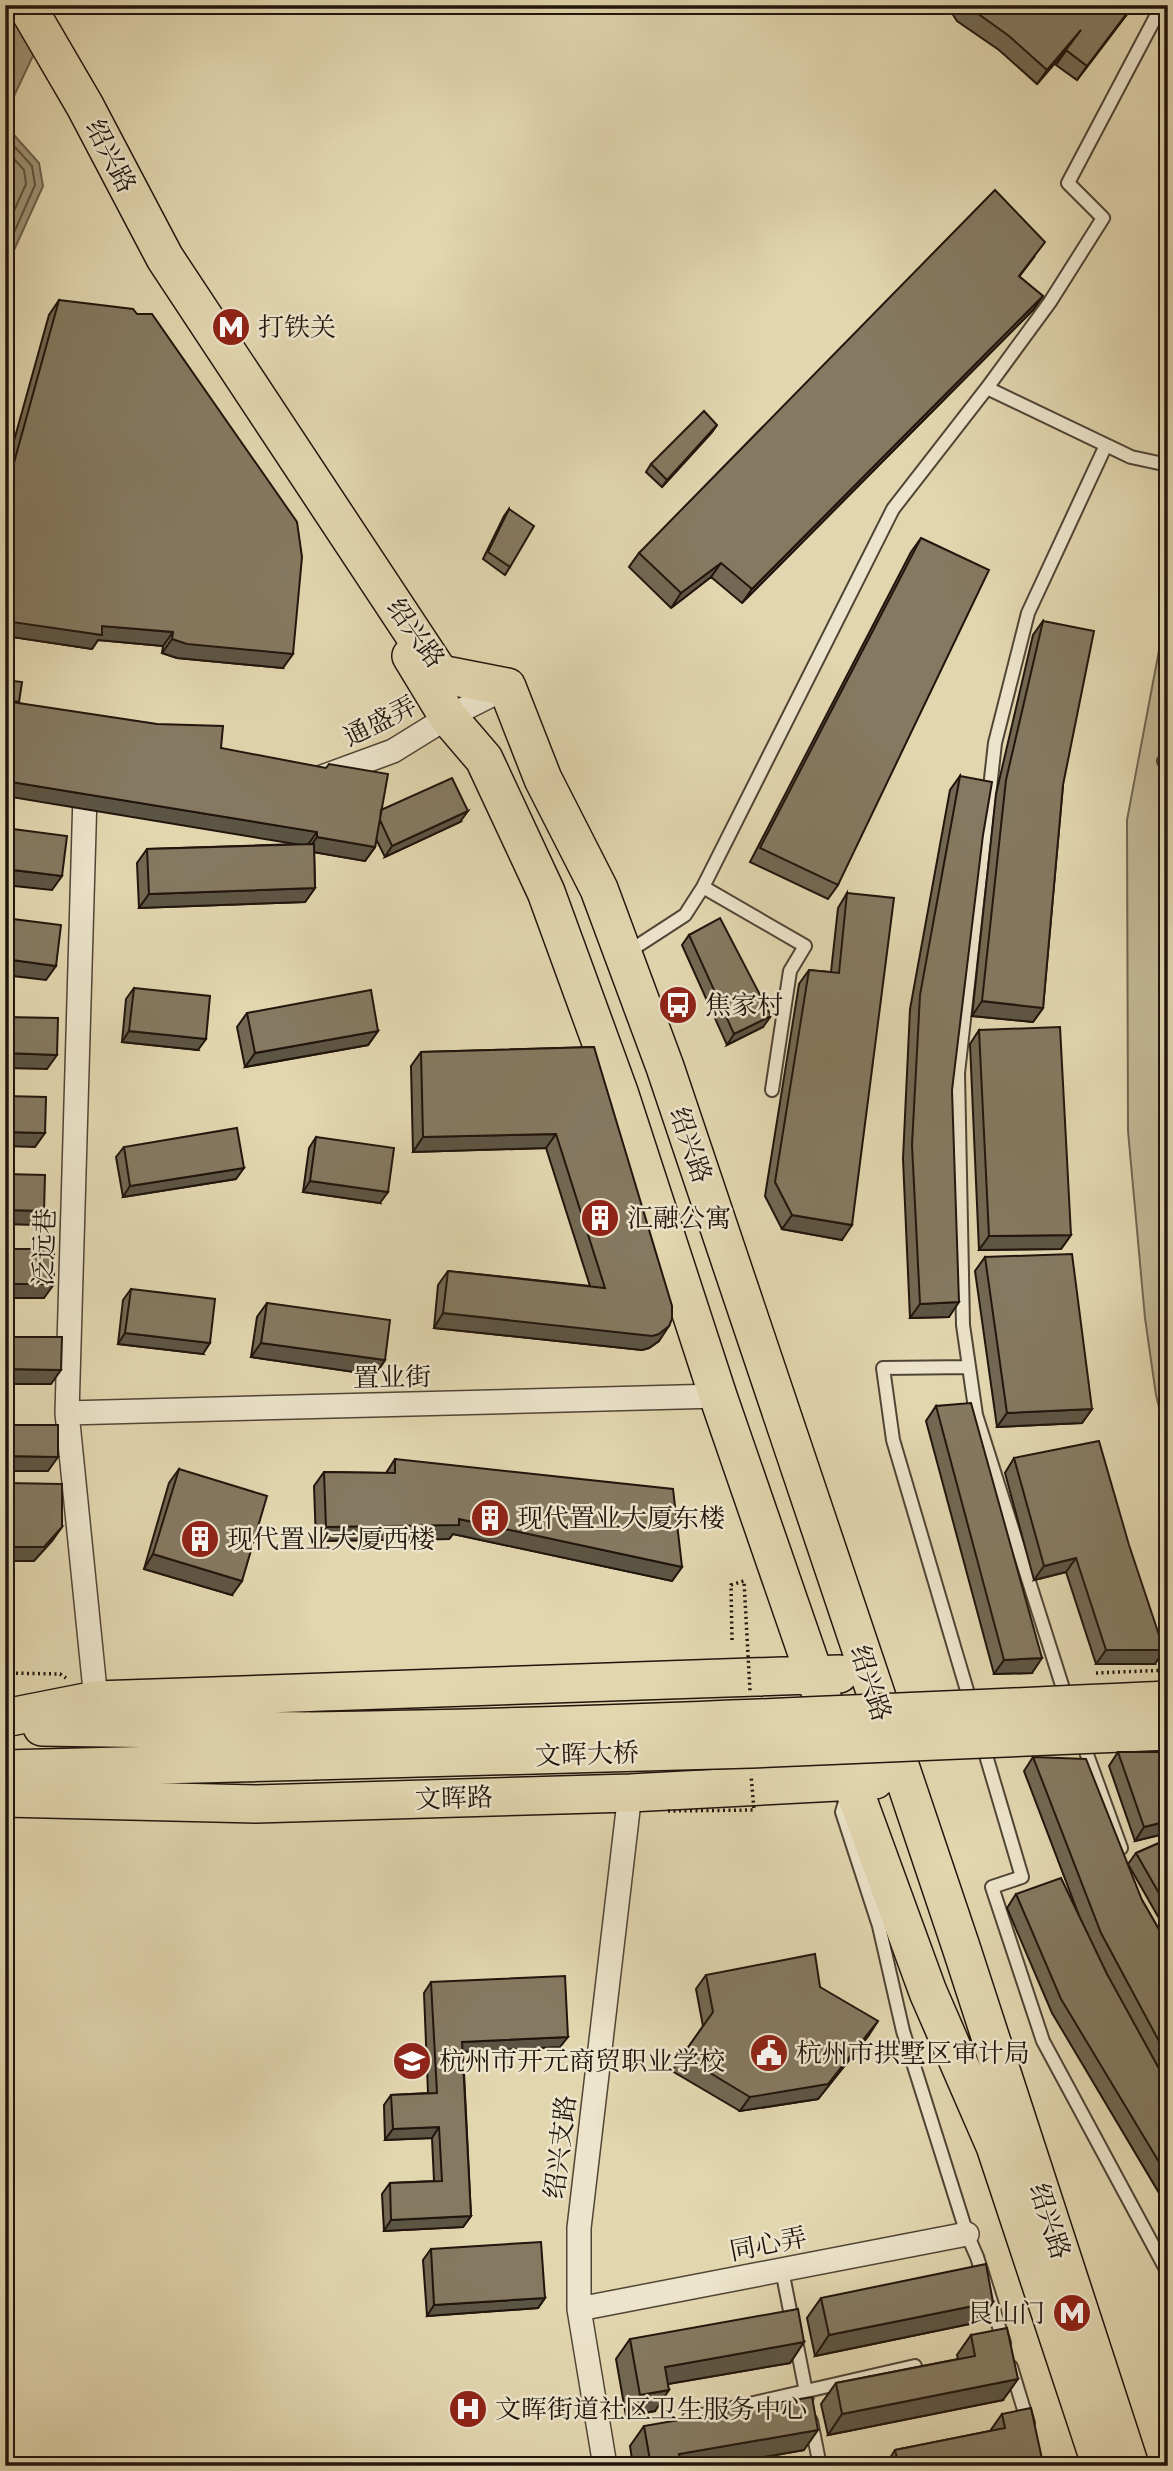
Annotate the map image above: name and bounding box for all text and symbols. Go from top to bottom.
street label: 绍兴路 [78,114,144,198]
metro station icon: 打铁关 [210,306,252,348]
place label: 打铁关 [258,310,336,344]
street label: 绍兴路 [379,591,453,675]
street label: 通盛弄 [338,688,422,754]
bus stop icon: 焦家村 [657,984,699,1026]
place label: 焦家村 [705,988,783,1022]
street label: 绍兴路 [662,1103,720,1187]
building icon: 汇融公寓 [579,1197,621,1239]
place label: 汇融公寓 [627,1201,731,1235]
street label: 泛远巷 [26,1207,62,1287]
street label: 置业街 [353,1359,431,1395]
building icon: 现代置业大厦东楼 [469,1497,511,1539]
place label: 现代置业大厦东楼 [517,1501,725,1535]
building icon: 现代置业大厦西楼 [179,1518,221,1560]
place label: 现代置业大厦西楼 [227,1522,435,1556]
street label: 绍兴路 [843,1641,899,1725]
street label: 文晖大桥 [534,1735,640,1773]
street label: 文晖路 [414,1780,494,1816]
public building icon: 杭州市拱墅区审计局 [748,2032,790,2074]
place label: 杭州市拱墅区审计局 [796,2036,1030,2070]
school or university icon: 杭州市开元商贸职业学校 [391,2040,433,2082]
place label: 杭州市开元商贸职业学校 [439,2044,725,2078]
street label: 绍兴支路 [537,2093,583,2201]
street label: 绍兴路 [1022,2179,1078,2263]
street label: 同心弄 [726,2220,810,2268]
metro station icon: 艮山门 [1051,2292,1093,2334]
place label: 艮山门 [967,2296,1045,2330]
hospital icon: 文晖街道社区卫生服务中心 [447,2388,489,2430]
place label: 文晖街道社区卫生服务中心 [495,2392,807,2426]

